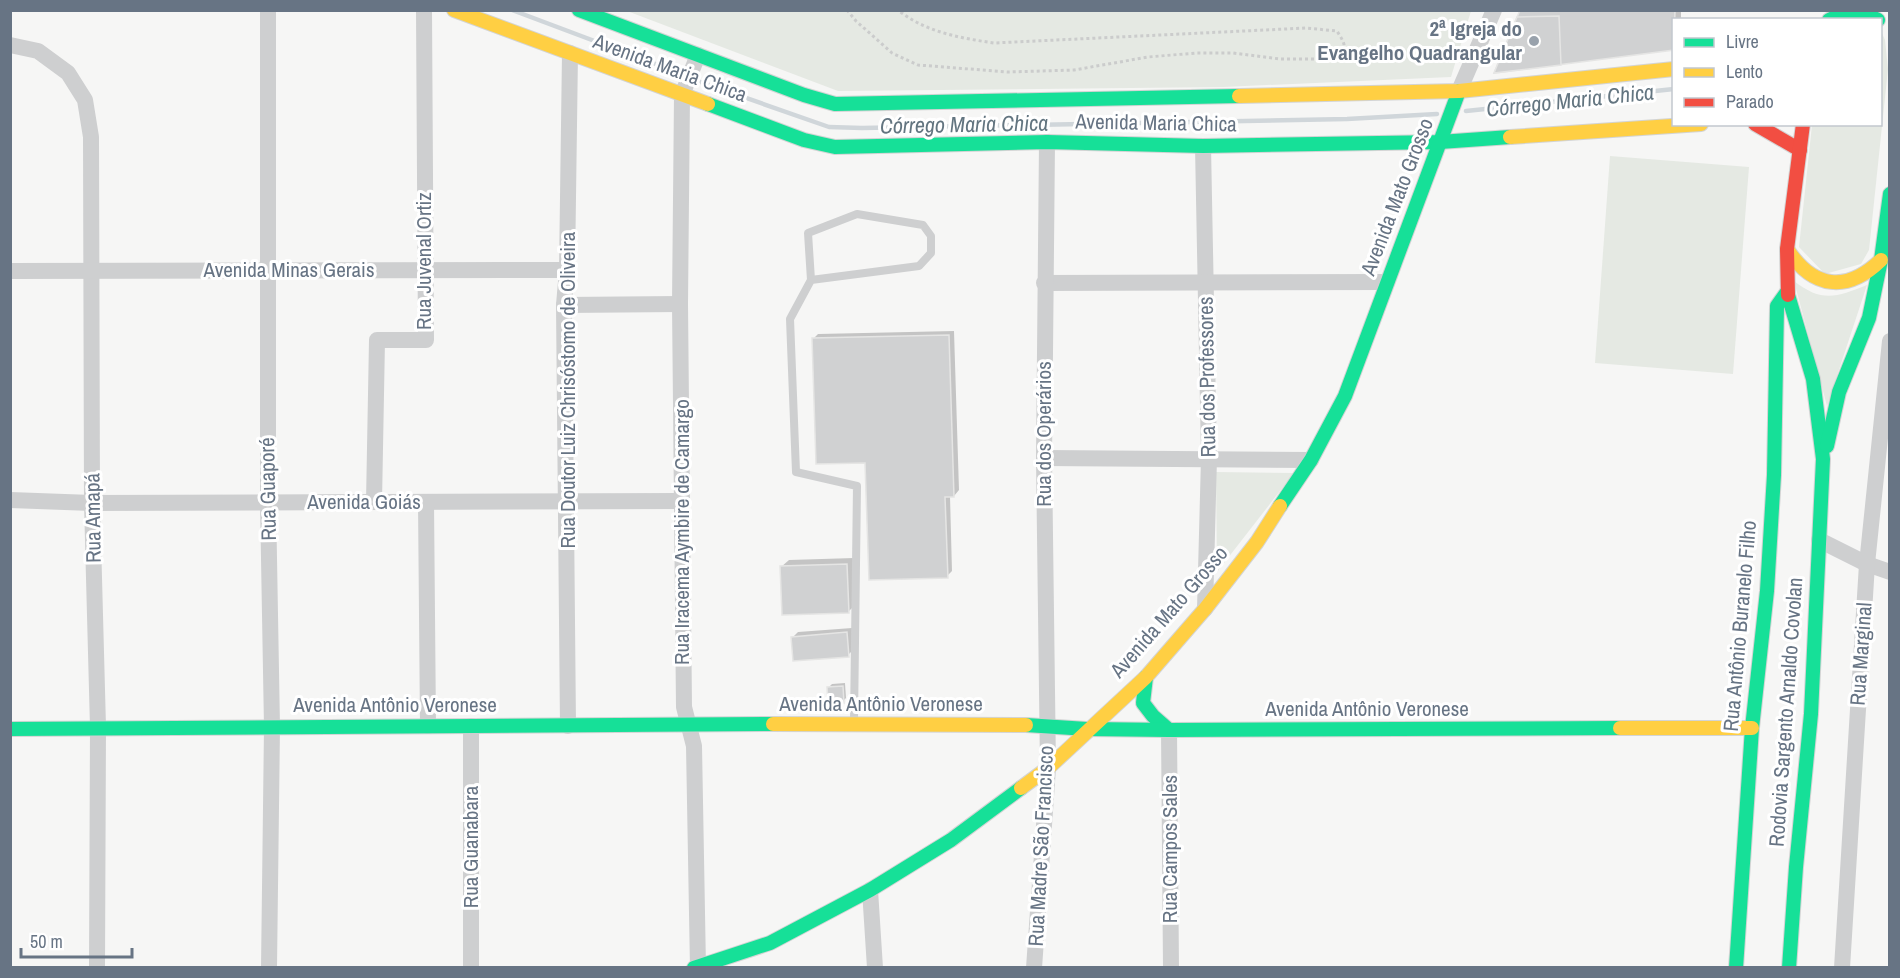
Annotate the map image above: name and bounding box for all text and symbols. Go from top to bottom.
place label: 2ª Igreja do Evangelho Quadrangular [1317,14,1522,67]
legend [1672,18,1882,126]
street label: Avenida Maria Chica [588,26,751,109]
text: Livre [1726,29,1759,54]
marker: 2ª Igreja do Evangelho Quadrangular [1527,34,1541,48]
text: Lento [1726,59,1763,84]
water label: Córrego Maria Chica [1485,76,1655,124]
text: Parado [1726,89,1774,114]
street label: Avenida Maria Chica [1074,107,1237,138]
water label: Córrego Maria Chica [880,108,1048,140]
street label: Avenida Mato Grosso [1353,114,1440,281]
street label: Rua Juvenal Ortiz [409,192,438,330]
street label: Rua Doutor Luiz Chrisóstomo de Oliveira [553,231,582,548]
street label: Avenida Minas Gerais [202,255,375,284]
street label: Rua dos Professores [1191,296,1222,458]
street label: Rua dos Operários [1029,361,1058,507]
street label: Rua Iracema Aymbire de Camargo [667,399,696,665]
street label: Rua Guaporé [252,437,283,541]
street label: Rua Amapá [77,472,108,563]
street label: Avenida Goiás [306,487,421,516]
street label: Rua Antônio Buranelo Filho [1716,519,1763,733]
street label: Avenida Mato Grosso [1102,539,1234,685]
street label: Rodovia Sargento Arnaldo Covolan [1762,576,1809,848]
street label: Rua Marginal [1842,601,1879,707]
street label: Avenida Antônio Veronese [778,689,983,718]
street label: Avenida Antônio Veronese [292,690,497,719]
street label: Avenida Antônio Veronese [1264,694,1469,723]
street label: Rua Madre São Francisco [1021,745,1060,947]
street label: Rua Campos Sales [1155,775,1184,923]
street label: Rua Guanabara [456,785,485,908]
scale bar [21,921,132,959]
text: 50 m [30,929,63,954]

